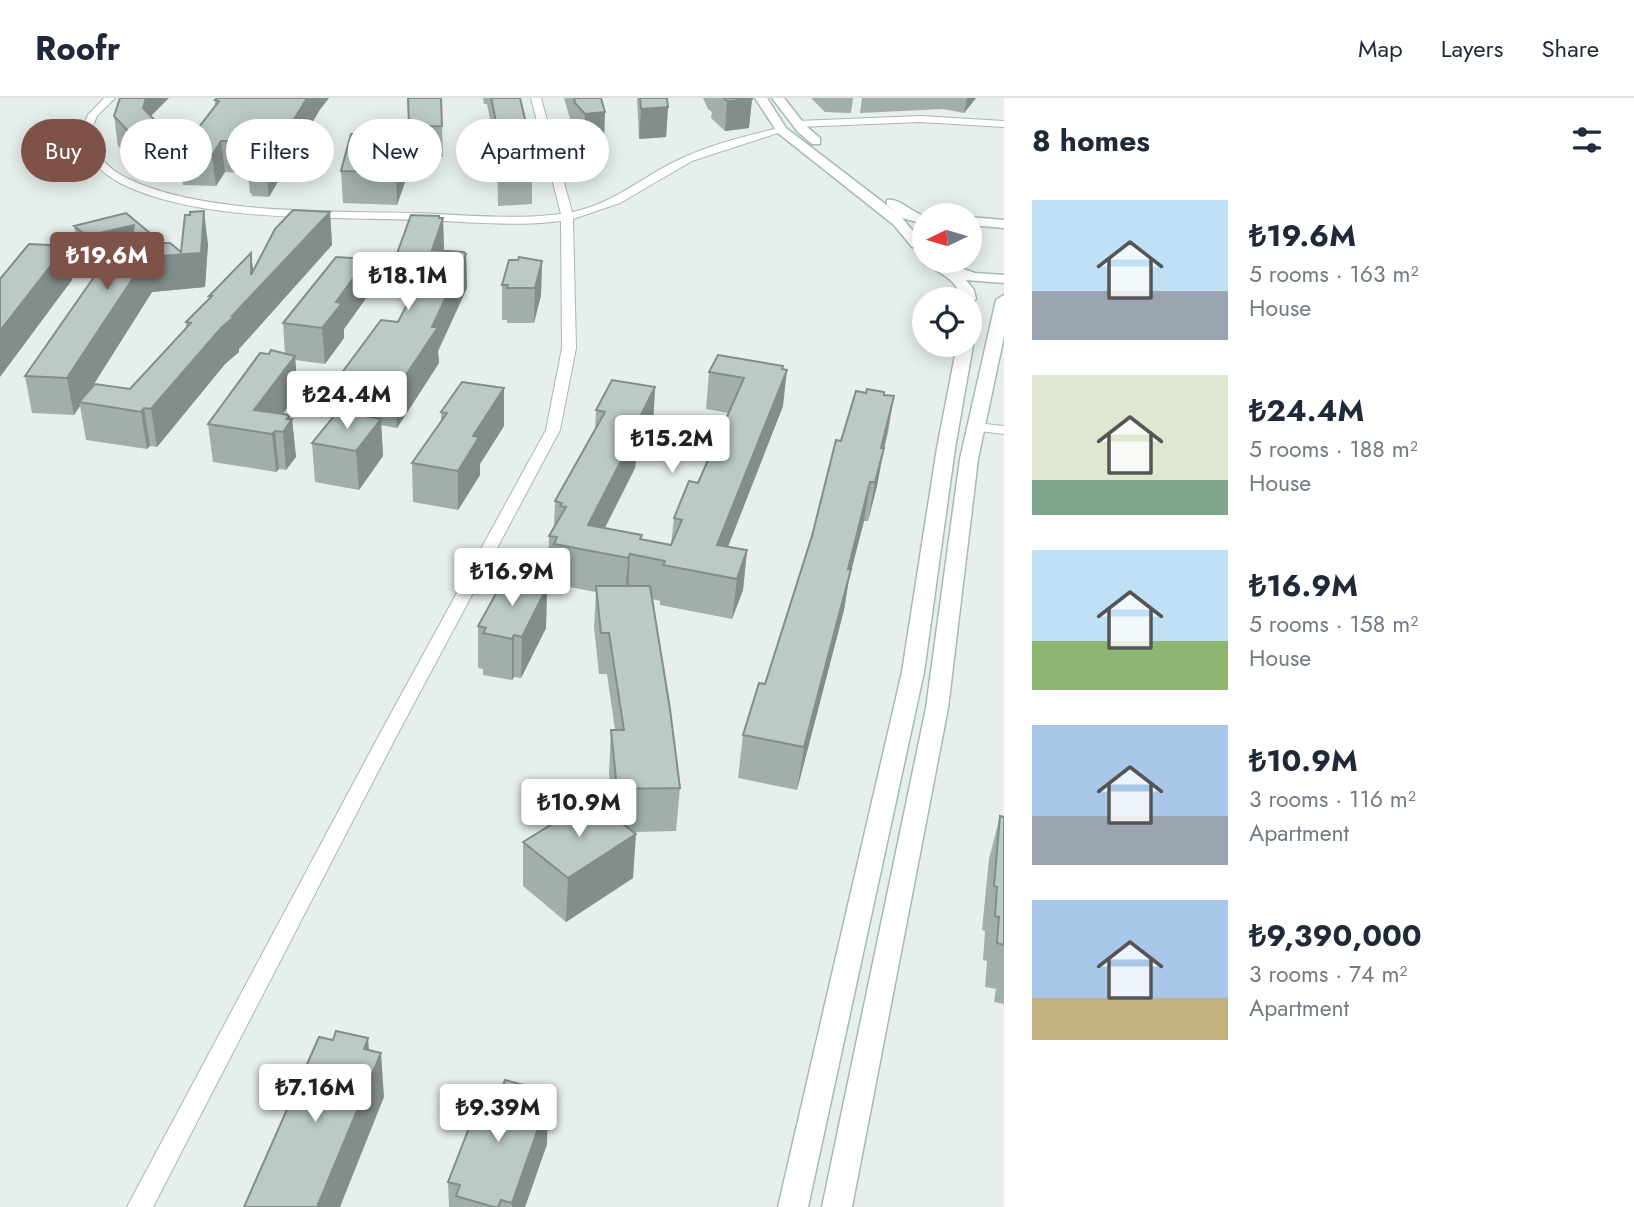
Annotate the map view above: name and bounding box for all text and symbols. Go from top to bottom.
text: Roofr [35,25,120,72]
text: Map [1358,31,1403,66]
text: Layers [1441,31,1503,66]
text: Share [1541,31,1599,66]
chip: Buy [21,119,106,182]
chip: Rent [120,119,212,182]
chip: Filters [226,119,334,182]
chip: New [348,119,442,182]
chip: Apartment [456,119,609,182]
text: 8 homes [1032,119,1150,162]
icon: filters [1568,121,1606,159]
north arrow [912,203,982,273]
map controls [912,203,982,357]
text: ₺19.6M [1249,214,1356,257]
icon: home [1088,228,1172,312]
pin: ₺19.6M [50,232,164,292]
text: ₺19.6M [66,238,148,272]
pin: ₺18.1M [351,252,465,312]
text: 5 rooms · 163 m² [1249,257,1418,291]
text: ₺18.1M [369,258,447,292]
button: locate [912,287,982,357]
text: House [1249,291,1311,325]
pin: ₺24.4M [290,372,404,431]
text: ₺24.4M [303,377,391,411]
text: ₺24.4M [1249,389,1364,432]
icon: home [1088,403,1172,487]
pin: ₺15.2M [615,416,729,475]
text: ₺15.2M [631,421,713,455]
text: 5 rooms · 188 m² [1249,432,1418,466]
text: House [1249,466,1311,500]
pin: ₺16.9M [455,548,569,608]
text: ₺16.9M [470,554,554,588]
text: ₺16.9M [1249,564,1358,607]
icon: home [1088,578,1172,662]
text: 5 rooms · 158 m² [1249,607,1418,641]
text: House [1249,641,1311,675]
text: ₺10.9M [1249,739,1358,782]
icon: home [1088,753,1172,837]
pin: ₺10.9M [522,780,636,839]
text: 3 rooms · 116 m² [1249,782,1416,816]
text: ₺10.9M [537,785,621,819]
text: Apartment [1249,816,1349,850]
text: ₺9,390,000 [1249,914,1422,957]
icon: home [1088,928,1172,1012]
text: 3 rooms · 74 m² [1249,957,1407,991]
text: Apartment [1249,991,1349,1025]
pin: ₺7.16M [258,1065,372,1124]
text: ₺7.16M [275,1070,355,1104]
pin: ₺9.39M [441,1084,555,1144]
text: ₺9.39M [456,1090,540,1124]

